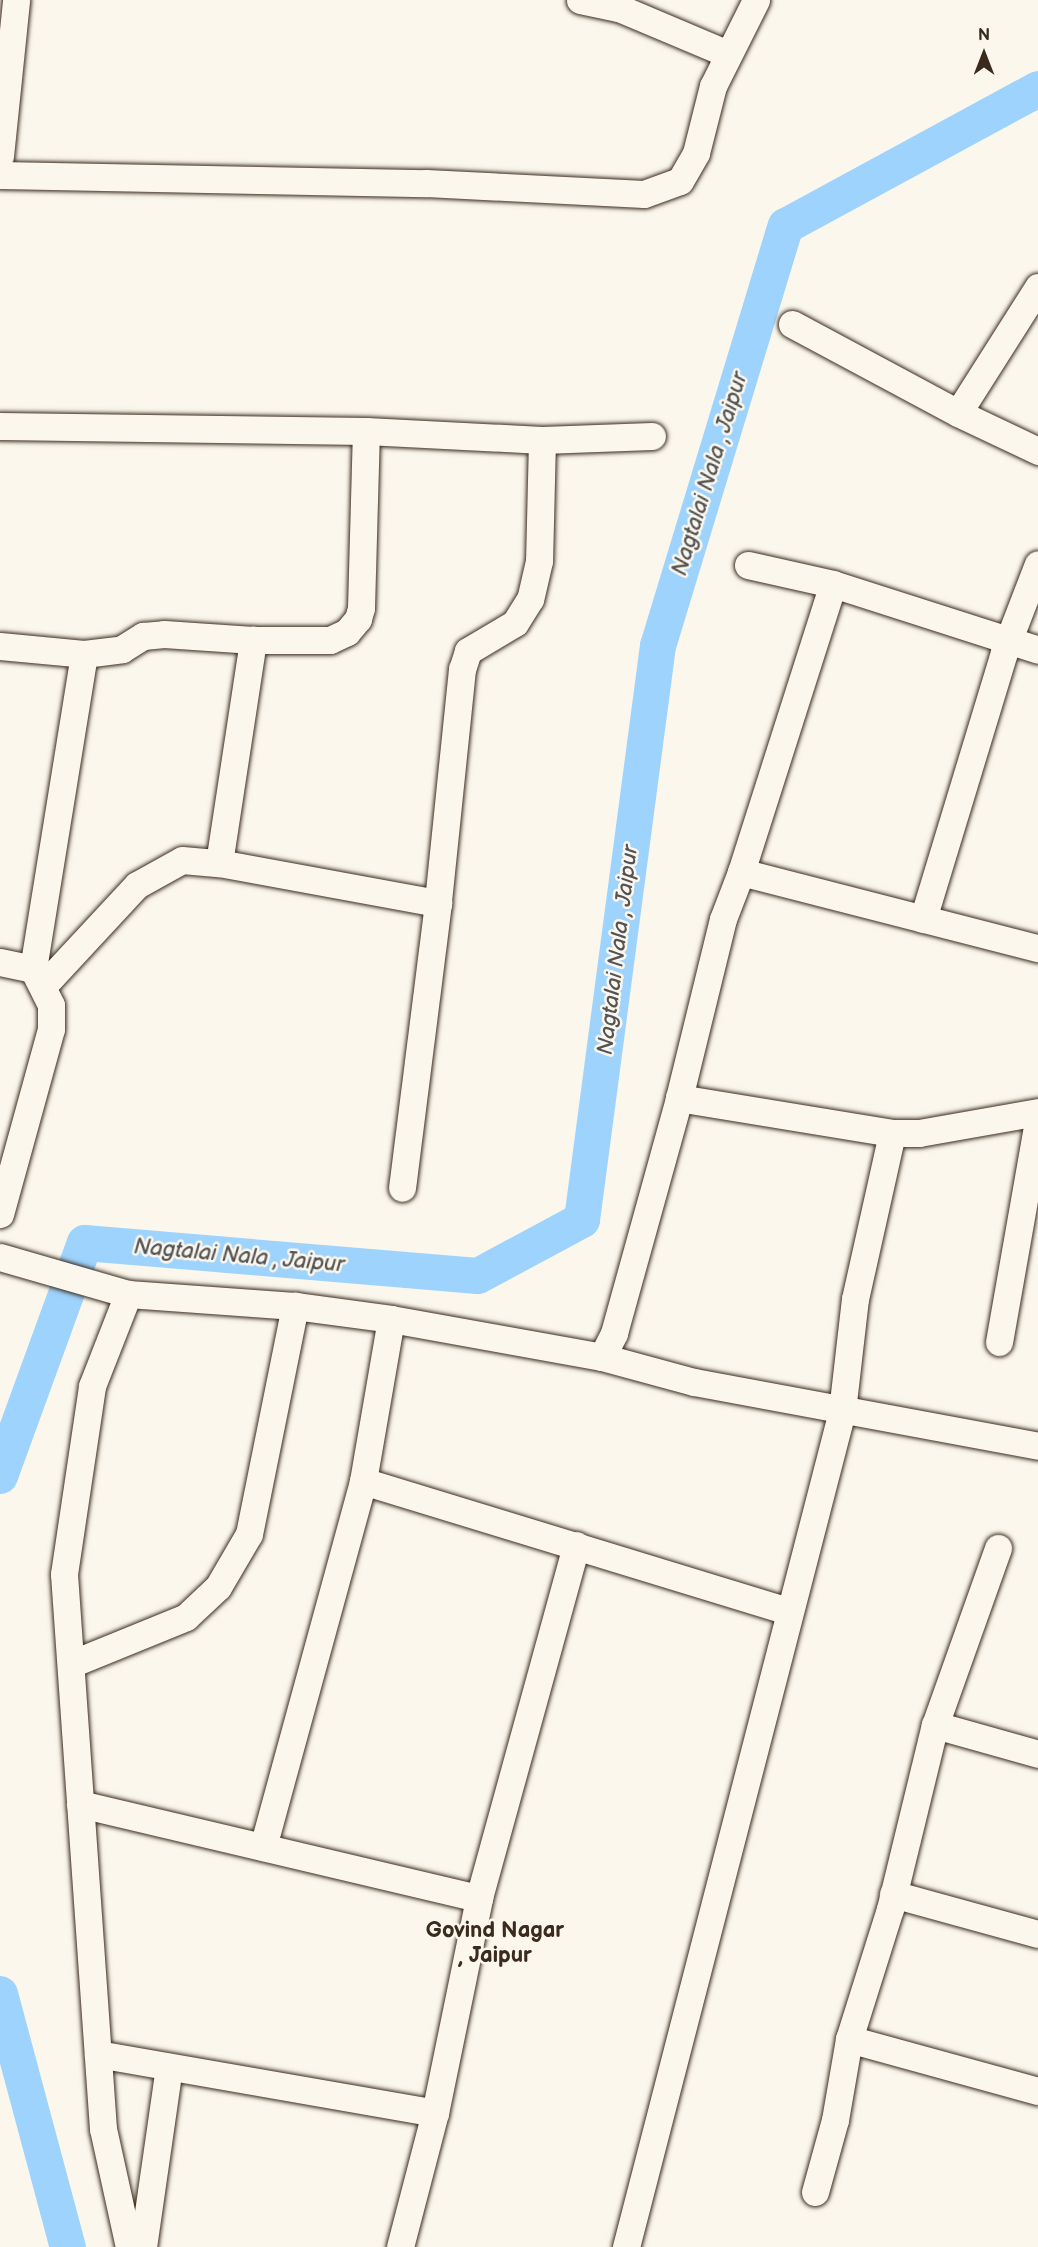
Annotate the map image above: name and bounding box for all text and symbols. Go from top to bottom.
north arrow [954,24,1014,84]
text: N [978,26,990,45]
water label: Nagtalai Nala , Jaipur [666,369,754,579]
water label: Nagtalai Nala , Jaipur [592,843,644,1057]
water label: Nagtalai Nala , Jaipur [132,1234,346,1278]
district label: Govind Nagar , Jaipur [426,1917,564,1969]

